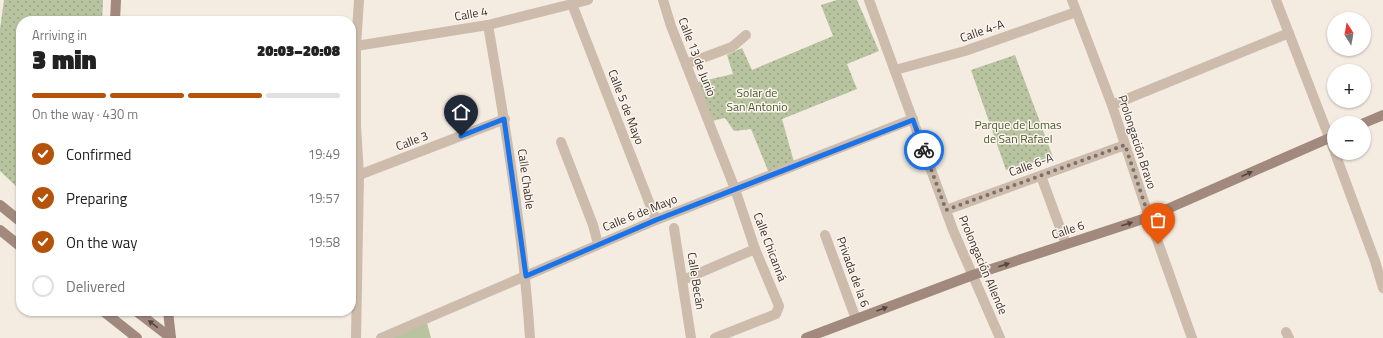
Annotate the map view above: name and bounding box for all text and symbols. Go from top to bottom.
street label: Calle 4 [453,1,489,26]
north arrow [1327,12,1371,56]
map controls [1327,12,1371,160]
street label: Calle 4-A [957,14,1007,47]
street label: Calle 13 de Junio [674,15,721,99]
text: Arriving in [32,25,87,45]
text: 20:03–20:08 [257,39,340,62]
text: 3 min [32,40,97,79]
button: + [1327,64,1371,108]
street label: Calle 5 de Mayo [603,66,650,147]
park label: Solar de San Antonio [726,83,788,116]
street label: Prolongación Bravo [1113,92,1162,191]
pin [444,95,478,136]
icon: home [450,101,472,123]
text: On the way · 430 m [32,104,138,124]
park label: Parque de Lomas de San Rafael [974,115,1062,148]
button: − [1327,116,1371,160]
street label: Calle 3 [393,126,431,155]
courier [904,130,944,170]
icon: bike [913,139,935,161]
icon: check [32,143,54,165]
text: Confirmed [66,143,131,166]
text: 19:49 [308,144,340,164]
street label: Calle Chable [513,147,540,210]
street label: Calle 6-A [1006,148,1056,181]
one-way arrow [1241,170,1253,177]
icon: check [32,187,54,209]
text: Preparing [66,187,127,210]
text: 19:57 [308,188,340,208]
street label: Calle 6 de Mayo [600,189,680,236]
pin [1141,203,1175,244]
icon: bag [1147,209,1169,231]
street label: Calle Chicanná [749,210,792,284]
street label: Prolongación Allende [954,212,1013,317]
street label: Calle 6 [1049,215,1087,244]
one-way arrow [1122,221,1134,227]
icon: check [32,231,54,253]
text: On the way [66,231,138,254]
text: 19:58 [308,232,340,252]
street label: Privada de la 6 [832,234,875,310]
street label: Calle Becán [683,251,710,311]
one-way arrow [998,262,1010,268]
text: Delivered [66,275,125,298]
one-way arrow [876,306,888,312]
one-way arrow [148,320,159,329]

